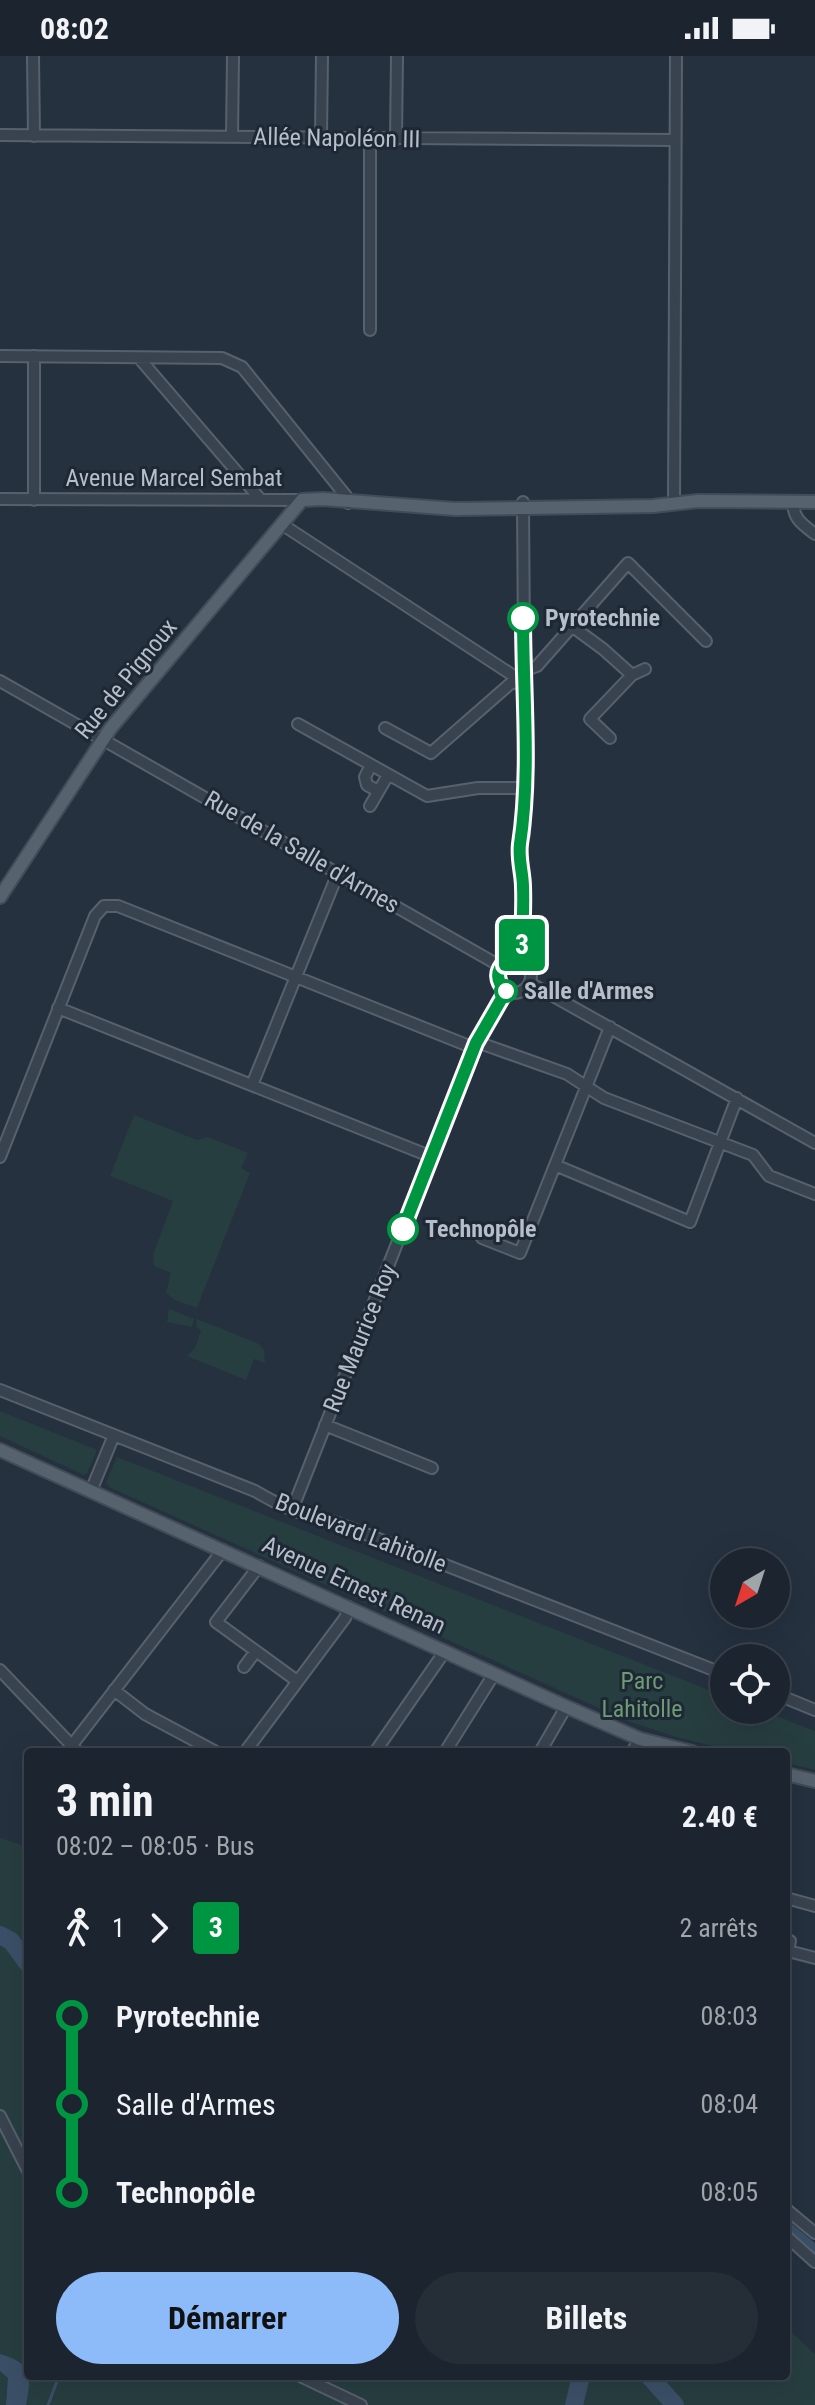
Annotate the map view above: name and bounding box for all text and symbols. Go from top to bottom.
text: 08:02 [40,11,109,46]
street label: Allée Napoléon III [253,123,421,153]
street label: Avenue Marcel Sembat [66,464,282,492]
marker: Pyrotechnie [508,603,538,633]
place label: Pyrotechnie [545,604,660,632]
street label: Rue de Pignoux [69,613,183,745]
street label: Rue de la Salle d'Armes [200,785,404,919]
line badge: 3 [496,919,548,971]
text: 3 [515,928,529,961]
place label: Salle d'Armes [524,977,654,1005]
marker: Salle d'Armes [495,980,517,1002]
marker: Technopôle [388,1214,418,1244]
place label: Technopôle [425,1215,536,1243]
street label: Rue Maurice Roy [318,1260,402,1416]
street label: Boulevard Lahitolle [272,1488,450,1578]
street label: Avenue Ernest Renan [258,1530,450,1640]
north arrow [710,1548,790,1628]
map controls [710,1548,790,1724]
button: locate [710,1644,790,1724]
park label: Parc Lahitolle [601,1667,683,1723]
text: 3 min [56,1775,154,1827]
text: 2.40 € [682,1799,758,1834]
text: 08:02 – 08:05 · Bus [56,1831,255,1861]
icon: walk [56,1906,100,1950]
icon: forward [137,1906,181,1950]
text: 3 [209,1911,223,1944]
text: 1 [112,1913,125,1943]
text: 2 arrêts [679,1913,758,1943]
text: Pyrotechnie [116,1999,260,2034]
text: 08:03 [701,2001,758,2031]
text: Salle d'Armes [116,2087,276,2122]
text: 08:04 [701,2089,758,2119]
text: Technopôle [116,2175,255,2210]
text: 08:05 [701,2177,758,2207]
button: Démarrer [56,2272,399,2364]
button: Billets [415,2272,758,2364]

